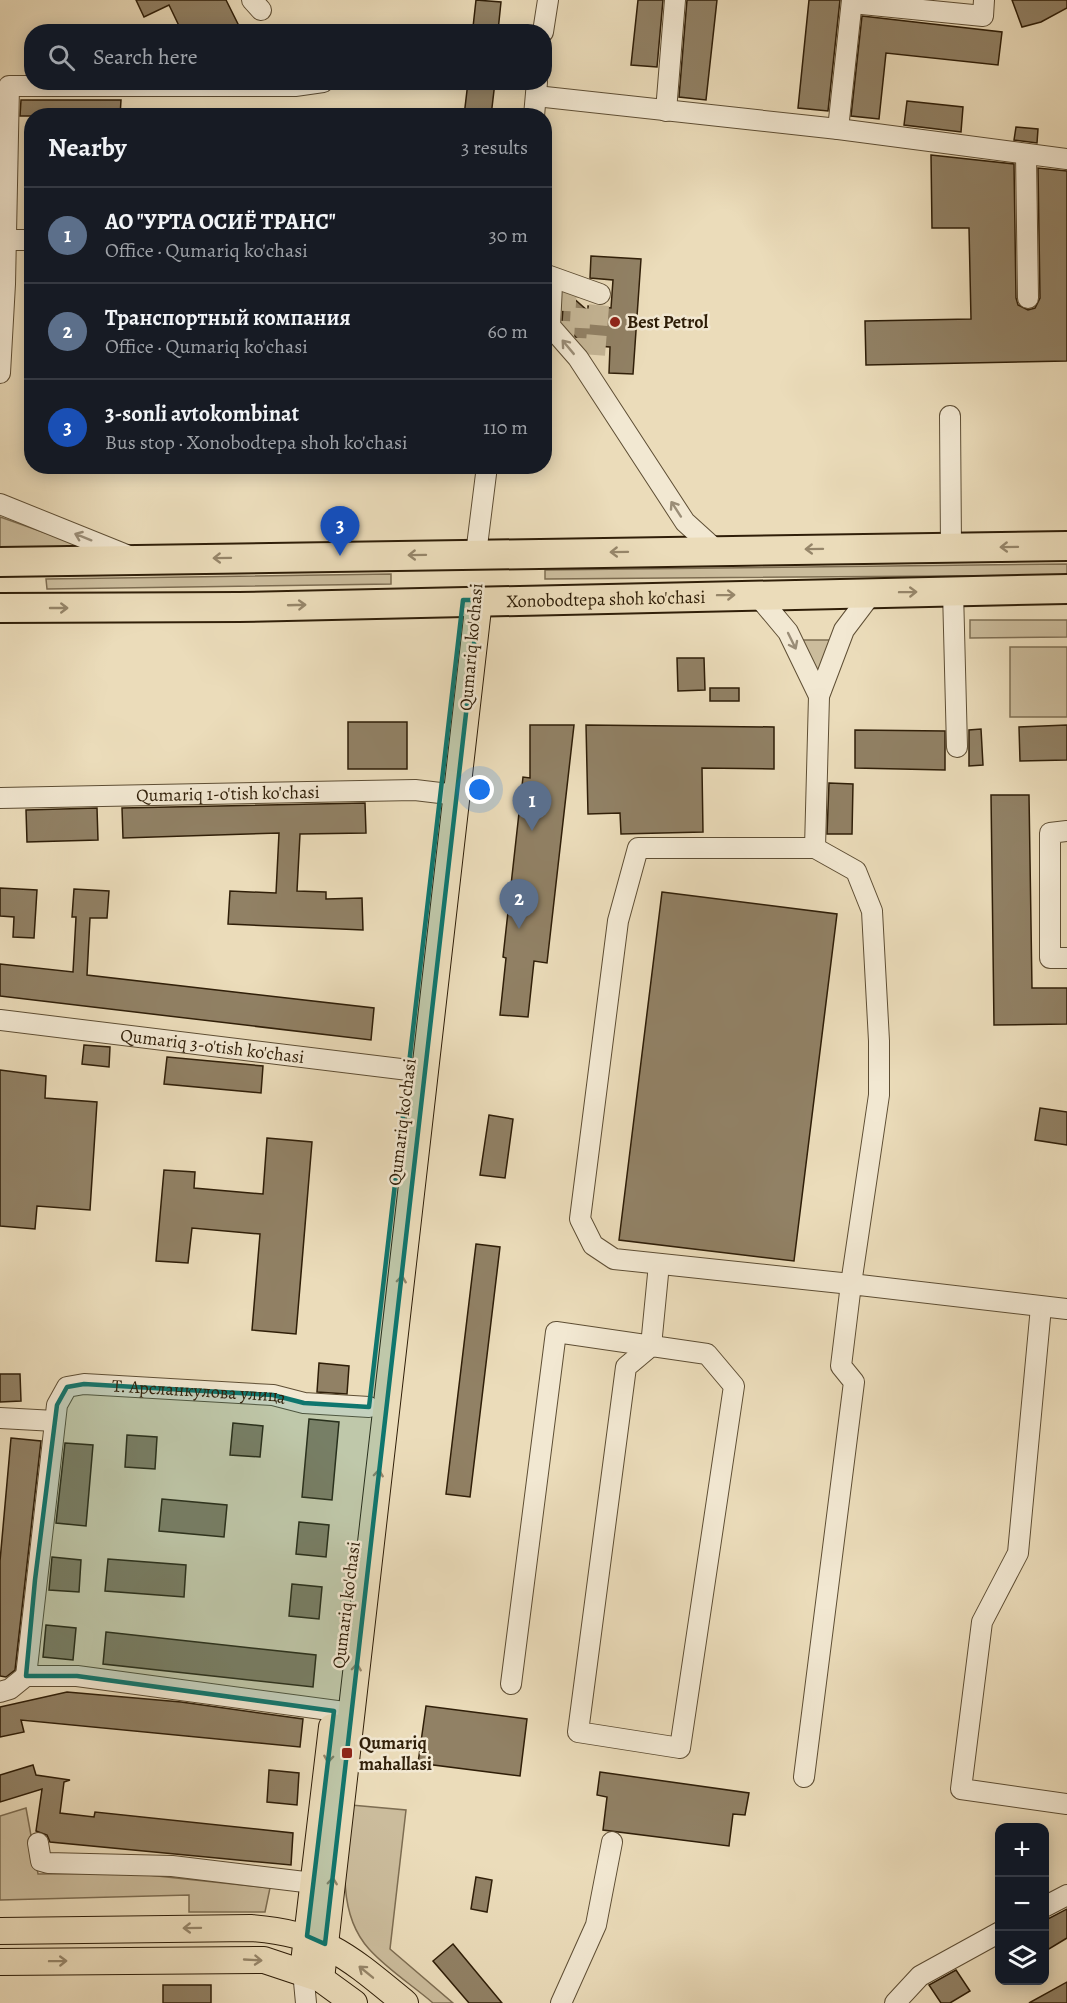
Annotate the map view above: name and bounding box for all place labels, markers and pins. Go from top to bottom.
place label: Best Petrol [627,310,709,334]
marker: Best Petrol [608,315,622,329]
pin: 3 [320,506,360,556]
pin: 1 [512,782,552,831]
pin: 2 [500,880,538,929]
place label: Qumariq mahallasi [359,1731,432,1776]
marker: Qumariq mahallasi [340,1746,354,1760]

